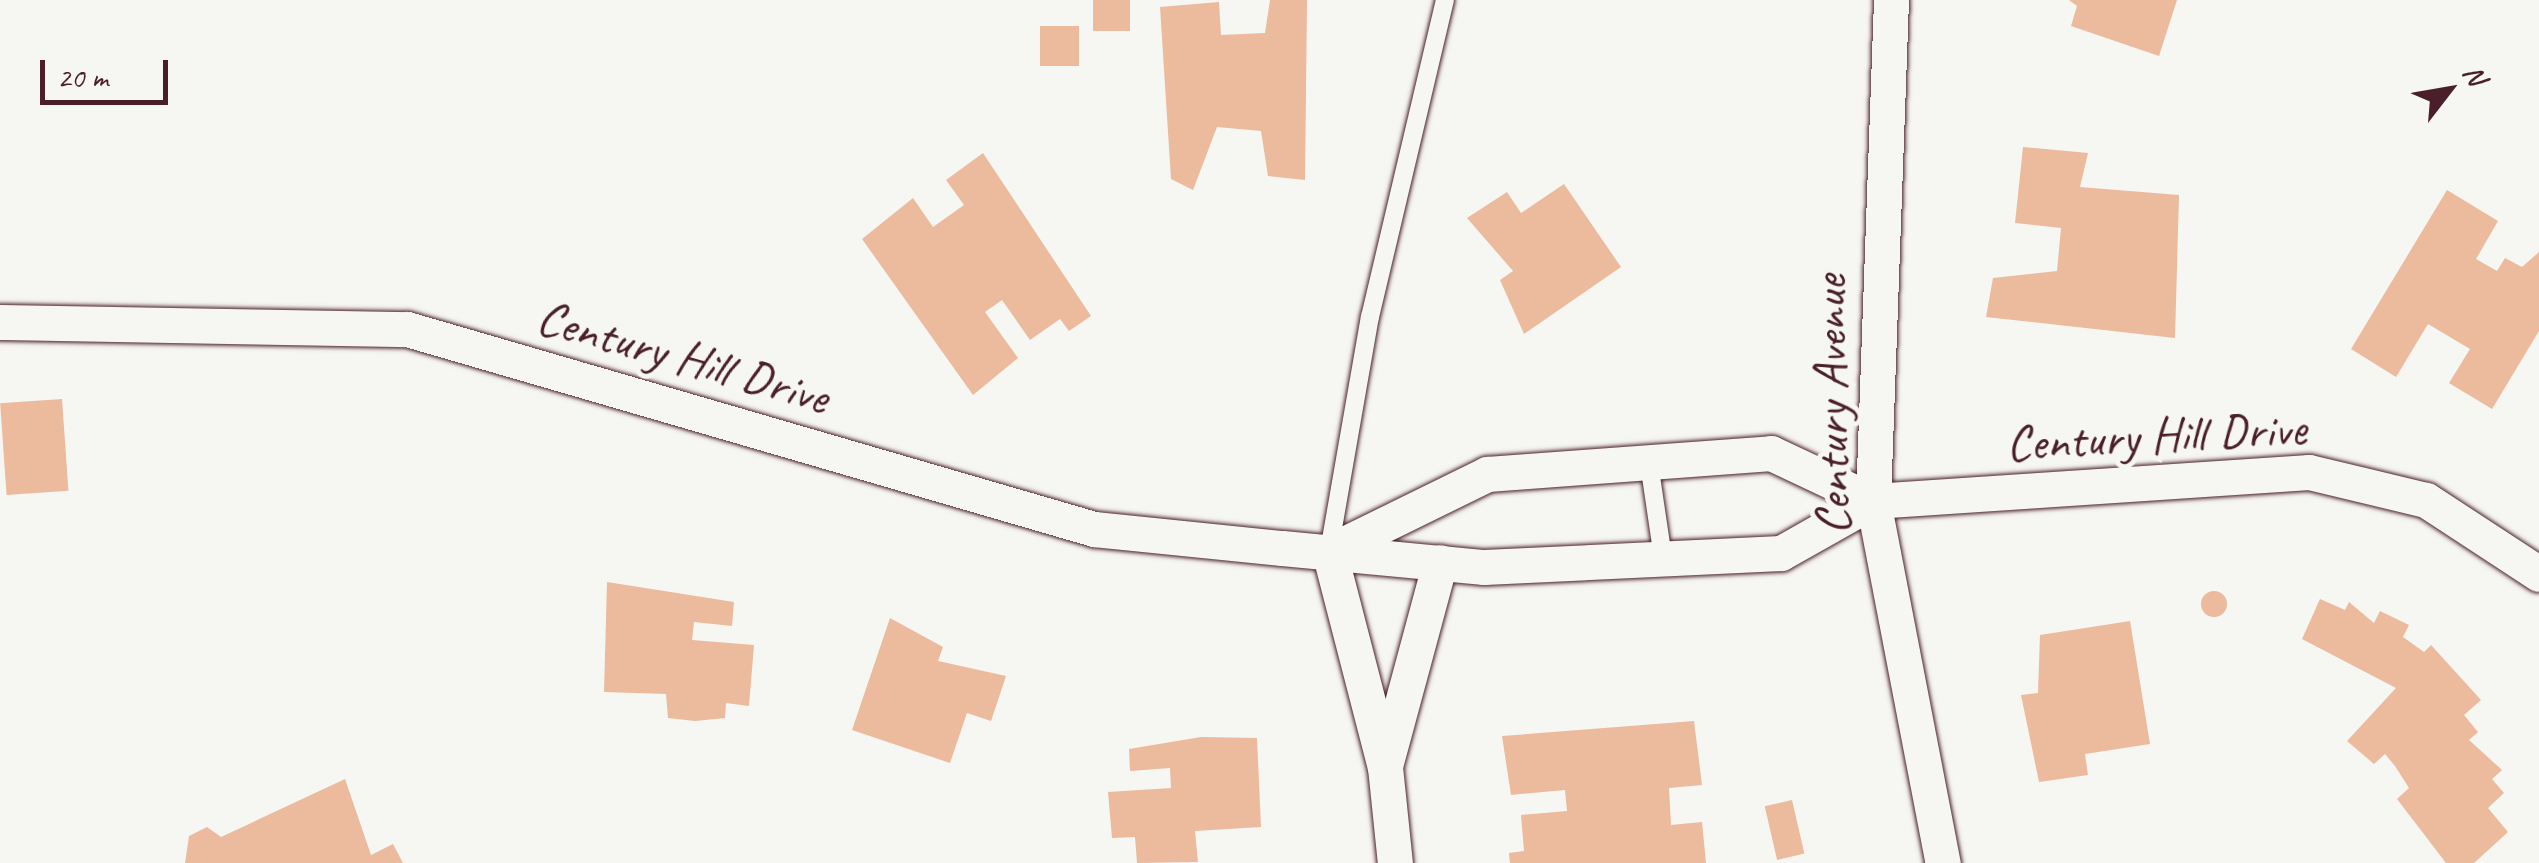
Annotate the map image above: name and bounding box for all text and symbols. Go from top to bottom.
scale bar [45,40,172,102]
north arrow [2399,40,2499,140]
text: 20 m [57,58,108,96]
text: N [2456,58,2495,91]
street label: Century Avenue [1799,275,1863,535]
street label: Century Hill Drive [530,287,836,427]
street label: Century Hill Drive [2004,398,2308,474]

